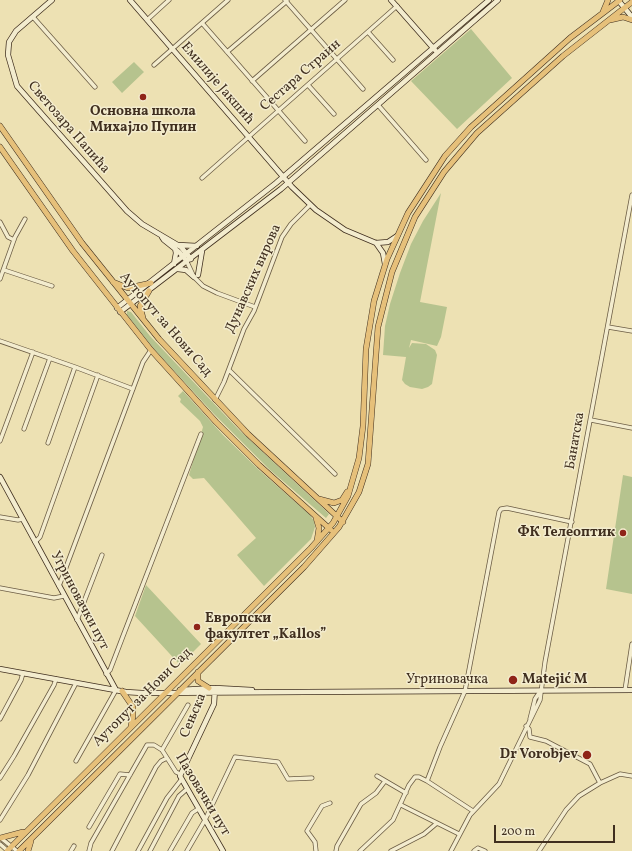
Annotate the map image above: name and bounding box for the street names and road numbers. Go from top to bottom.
street label: Сестара Страин [257,36,345,116]
street label: Емилије Јакшић [177,39,257,129]
street label: Светозара Папића [23,78,113,178]
street label: Дунавских вирова [222,222,286,336]
street label: Аутопут за Нови Сад [115,269,215,381]
street label: Банатска [563,411,589,471]
street label: Угриновачки пут [46,549,112,653]
street label: Аутопут за Нови Сад [90,645,196,751]
street label: Угриновачка [406,672,488,688]
street label: Сењска [177,691,211,741]
street label: Пазовачки пут [171,751,233,839]

